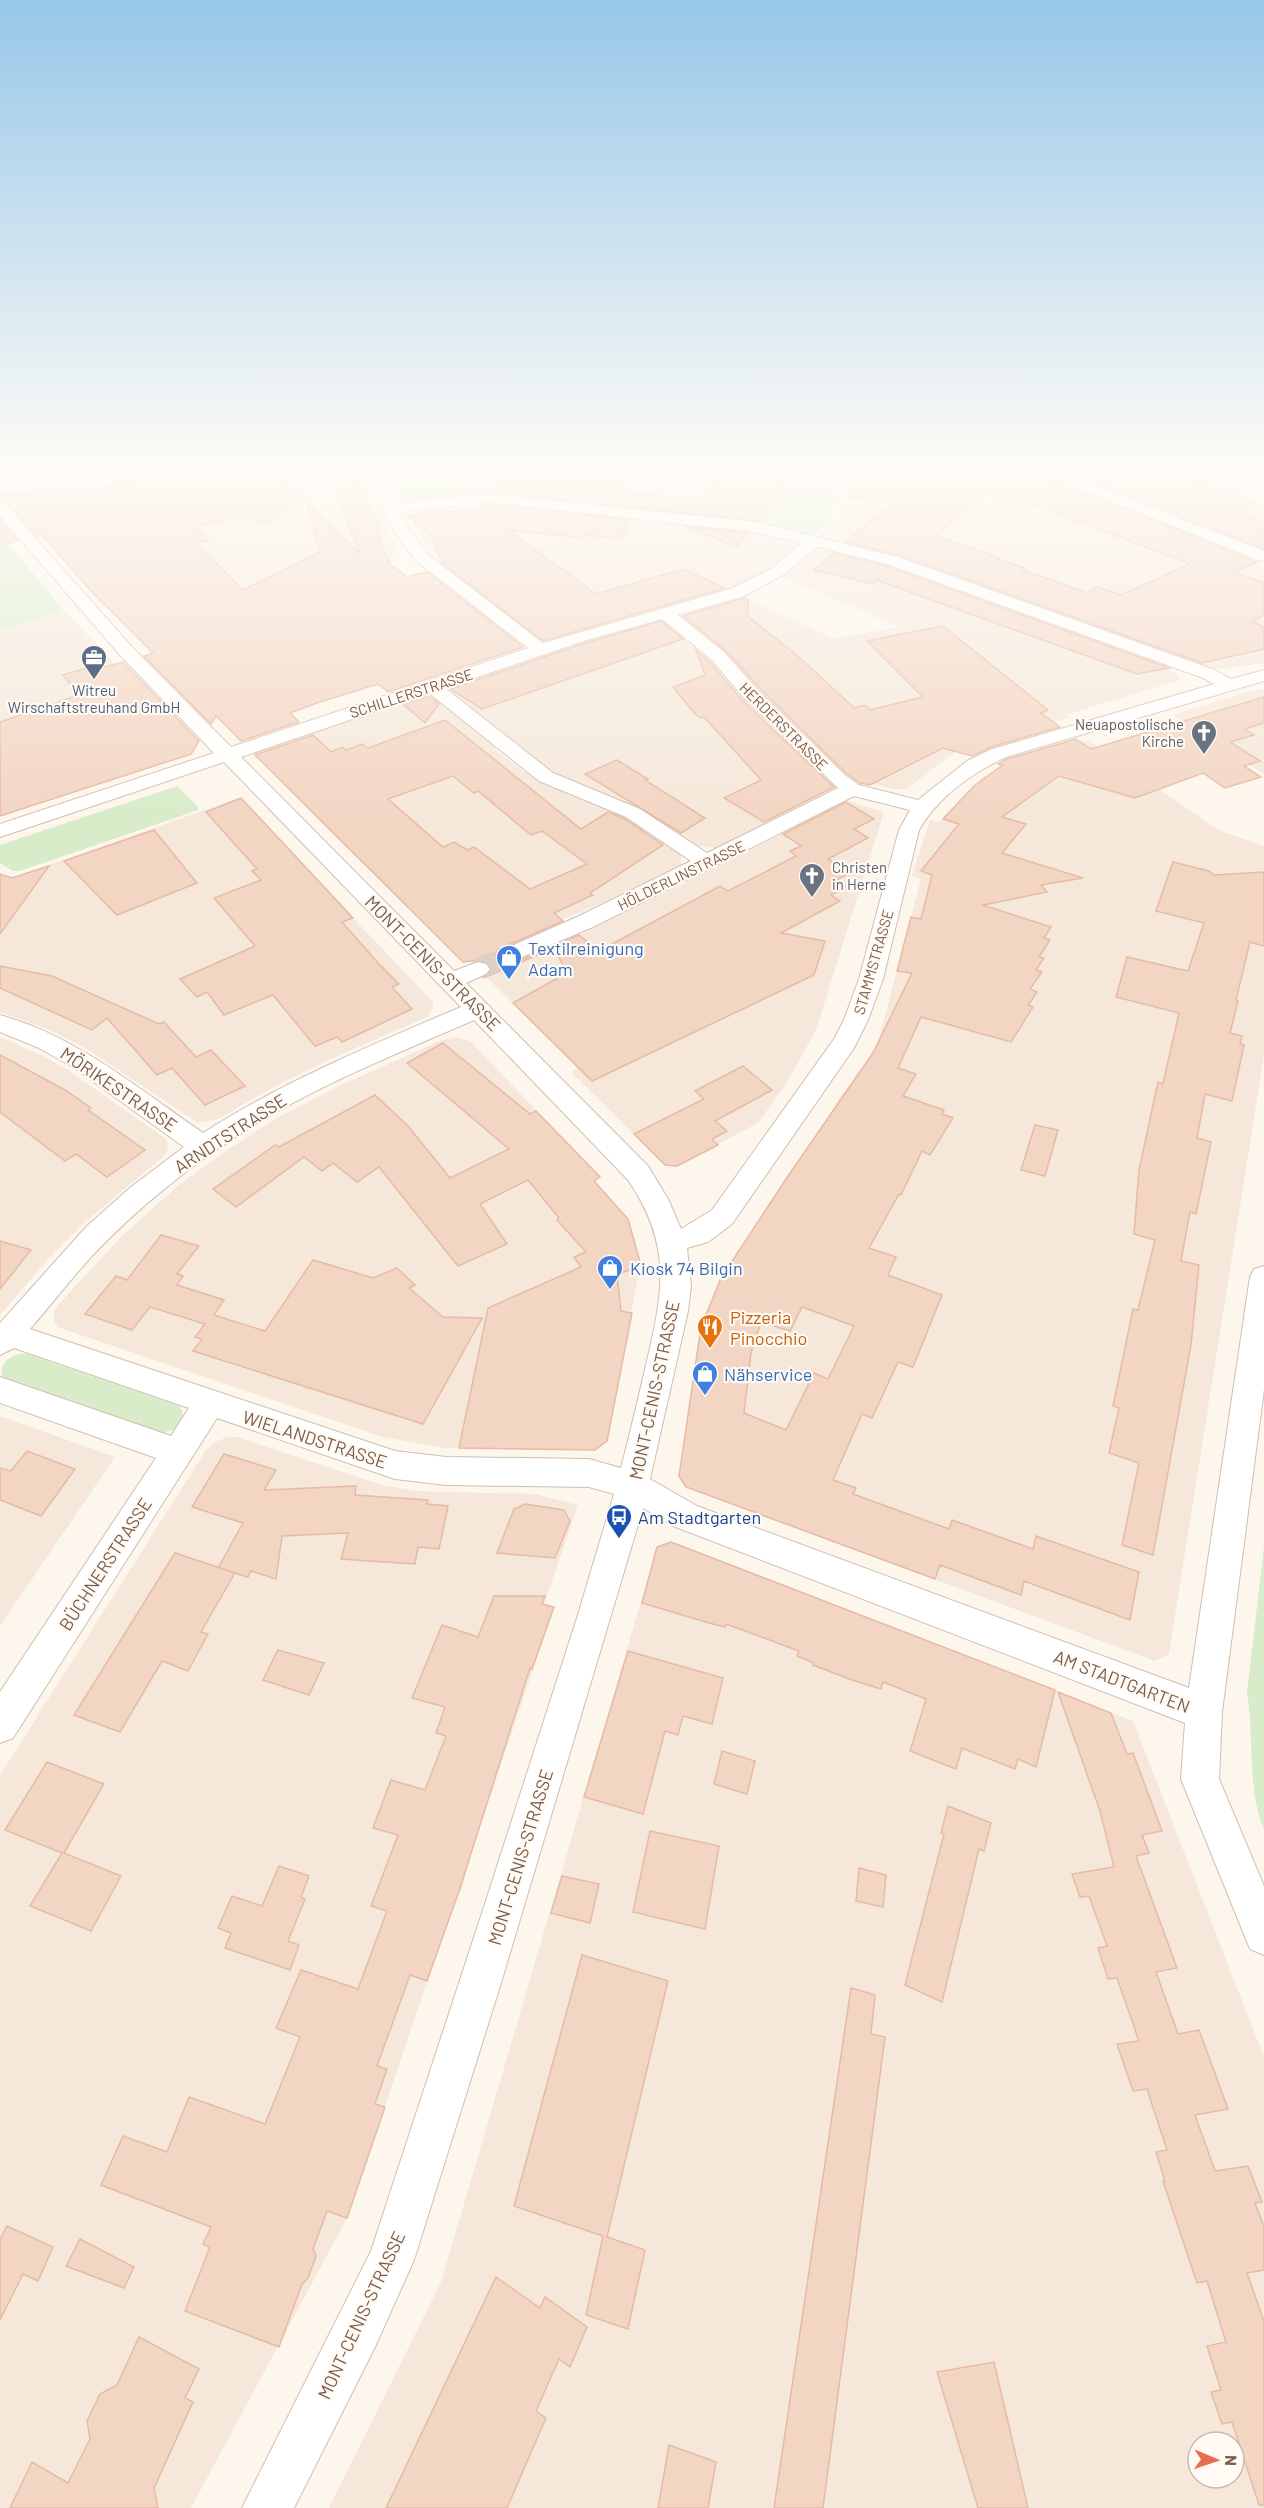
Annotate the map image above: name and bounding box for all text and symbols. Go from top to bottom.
office icon: Witreu Wirschaftstreuhand GmbH [79,643,109,681]
street label: SCHILLERSTRASSE [347,665,475,721]
street label: HERDERSTRASSE [736,678,832,774]
place label: Witreu Wirschaftstreuhand GmbH [8,681,180,716]
place label: Neuapostolische Kirche [1075,715,1184,750]
church icon: Neuapostolische Kirche [1189,718,1219,756]
street label: HÖLDERLINSTRASSE [614,836,748,914]
place label: Christen in Herne [832,858,887,893]
church icon: Christen in Herne [797,861,827,899]
street label: MONT-CENIS-STRASSE [361,891,505,1035]
street label: STAMMSTRASSE [849,907,897,1017]
place label: Textilreinigung Adam [528,937,644,980]
shop icon: Textilreinigung Adam [494,943,524,981]
street label: MÖRIKESTRASSE [57,1042,181,1136]
street label: ARNDTSTRASSE [170,1089,290,1177]
shop icon: Kiosk 74 Bilgin [595,1253,625,1291]
place label: Kiosk 74 Bilgin [630,1257,743,1279]
street label: MONT-CENIS-STRASSE [624,1298,684,1482]
place label: Pizzeria Pinocchio [730,1306,807,1349]
restaurant icon: Pizzeria Pinocchio [695,1312,725,1350]
shop icon: Nähservice [690,1359,720,1397]
place label: Nähservice [724,1363,812,1385]
street label: WIELANDSTRASSE [240,1405,390,1473]
street label: BÜCHNERSTRASSE [54,1494,156,1634]
bus stop icon: Am Stadtgarten [604,1502,634,1540]
place label: Am Stadtgarten [638,1506,761,1528]
street label: AM STADTGARTEN [1051,1645,1193,1717]
street label: MONT-CENIS-STRASSE [483,1766,557,1948]
street label: MONT-CENIS-STRASSE [312,2228,410,2402]
north arrow [1186,2430,1246,2490]
text: N [1222,2455,1241,2466]

